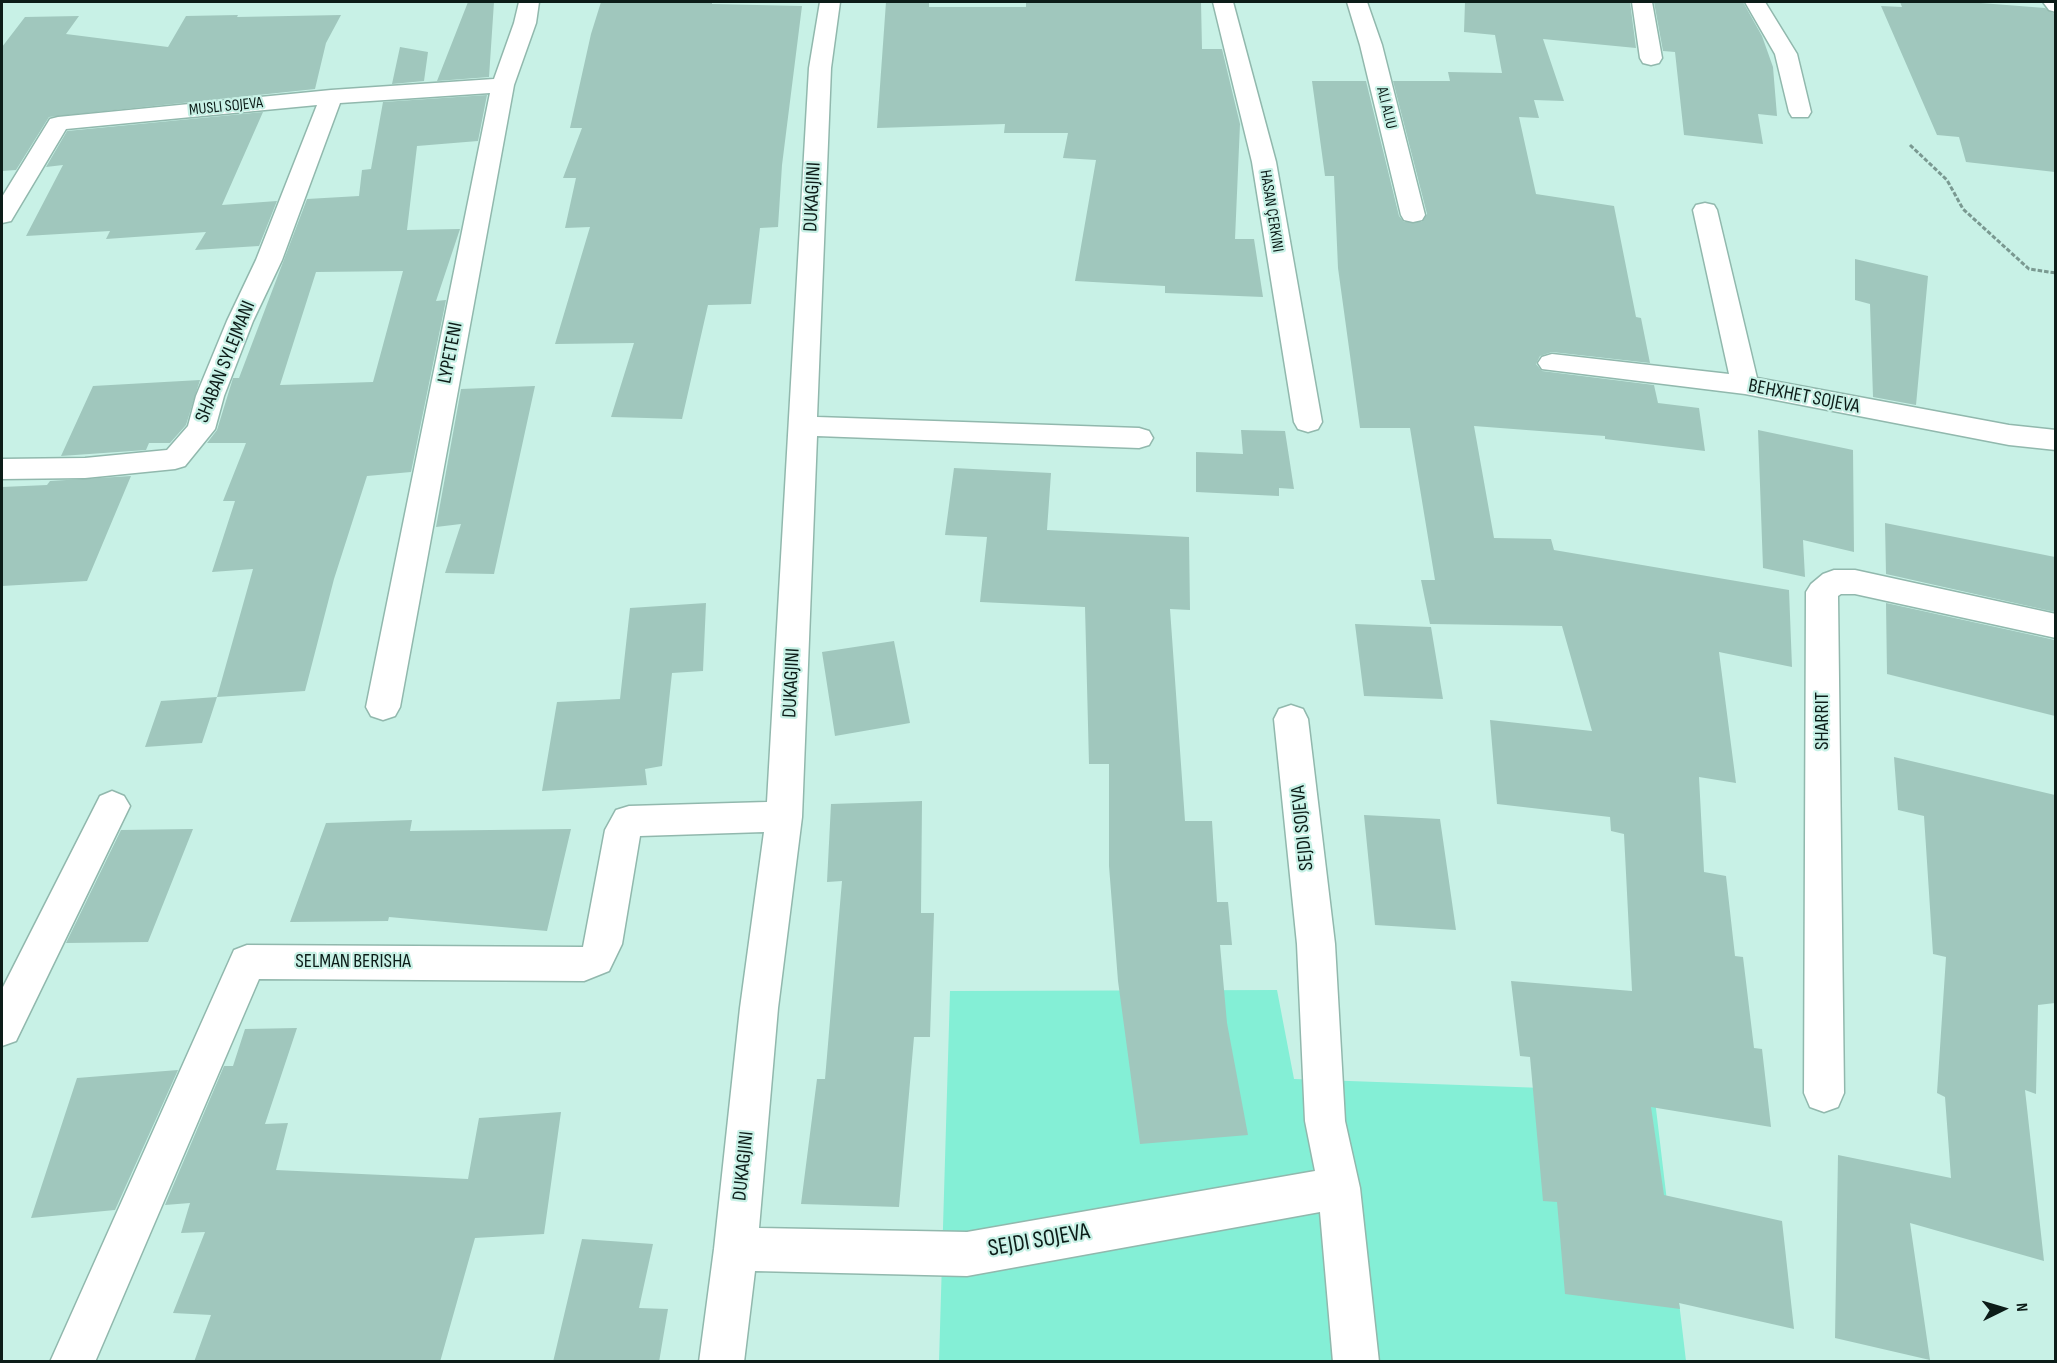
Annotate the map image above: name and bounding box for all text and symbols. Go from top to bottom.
street label: ALI ALIU [1372,85,1400,131]
street label: MUSLI SOJEVA [188,94,264,120]
street label: DUKAGJINI [799,162,827,232]
street label: HASAN ÇERKINI [1255,169,1287,253]
street label: SHABAN SYLEJMANI [191,298,261,426]
street label: LYPETENI [433,320,469,386]
street label: BEHXHET SOJEVA [1746,374,1862,420]
street label: DUKAGJINI [778,648,806,718]
street label: SHARRIT [1811,692,1835,750]
street label: SEJDI SOJEVA [1287,784,1319,872]
street label: SELMAN BERISHA [295,950,411,974]
street label: DUKAGJINI [728,1130,760,1202]
street label: SEJDI SOJEVA [986,1218,1092,1264]
north arrow [1973,1279,2033,1339]
text: N [2012,1302,2031,1312]

